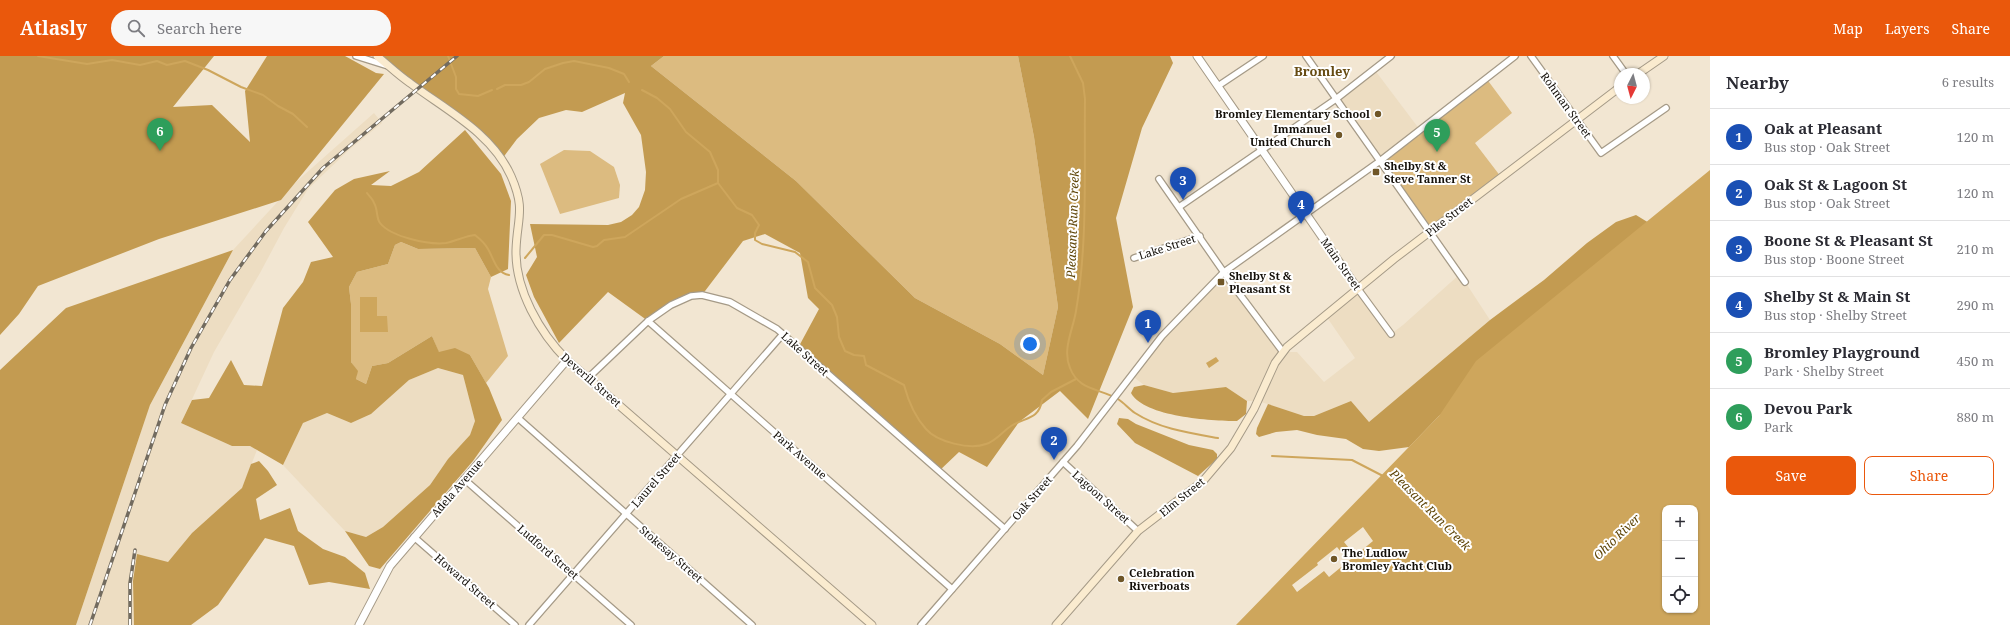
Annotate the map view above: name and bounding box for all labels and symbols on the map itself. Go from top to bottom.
district label: Bromley [1294,62,1350,80]
north arrow [1614,68,1650,104]
street label: Rohman Street [1537,69,1595,141]
place label: Bromley Elementary School [1215,106,1370,121]
marker: Bromley Elementary School [1373,109,1383,119]
pin: 6 [147,118,173,151]
pin: 5 [1424,119,1450,152]
place label: Immanuel United Church [1250,121,1332,149]
marker: Immanuel United Church [1334,130,1344,140]
place label: Shelby St & Steve Tanner St [1384,158,1471,186]
pin: 3 [1170,167,1196,200]
marker: Shelby St & Steve Tanner St [1371,167,1381,177]
water label: Pleasant Run Creek [1062,168,1083,279]
pin: 4 [1288,191,1314,224]
street label: Pike Street [1422,193,1475,240]
street label: Lake Street [1137,230,1197,263]
street label: Main Street [1318,235,1365,293]
place label: Shelby St & Pleasant St [1229,268,1292,296]
marker: Shelby St & Pleasant St [1216,277,1226,287]
pin: 1 [1135,310,1161,343]
street label: Lake Street [779,328,832,379]
your location [1020,334,1040,354]
street label: Deverill Street [558,349,625,410]
street label: Park Avenue [770,427,830,482]
pin: 2 [1041,427,1067,460]
street label: Laurel Street [628,449,684,510]
street label: Adela Avenue [427,456,486,520]
water label: Pleasant Run Creek [1385,465,1475,555]
street label: Lagoon Street [1069,467,1133,526]
street label: Oak Street [1008,472,1055,523]
street label: Elm Street [1156,474,1208,519]
water label: Ohio River [1589,510,1644,563]
street label: Ludford Street [515,521,582,582]
street label: Stokesay Street [637,522,706,585]
place label: The Ludlow Bromley Yacht Club [1342,545,1452,573]
street label: Howard Street [432,550,499,611]
marker: The Ludlow Bromley Yacht Club [1329,554,1339,564]
place label: Celebration Riverboats [1129,565,1195,593]
marker: Celebration Riverboats [1116,574,1126,584]

